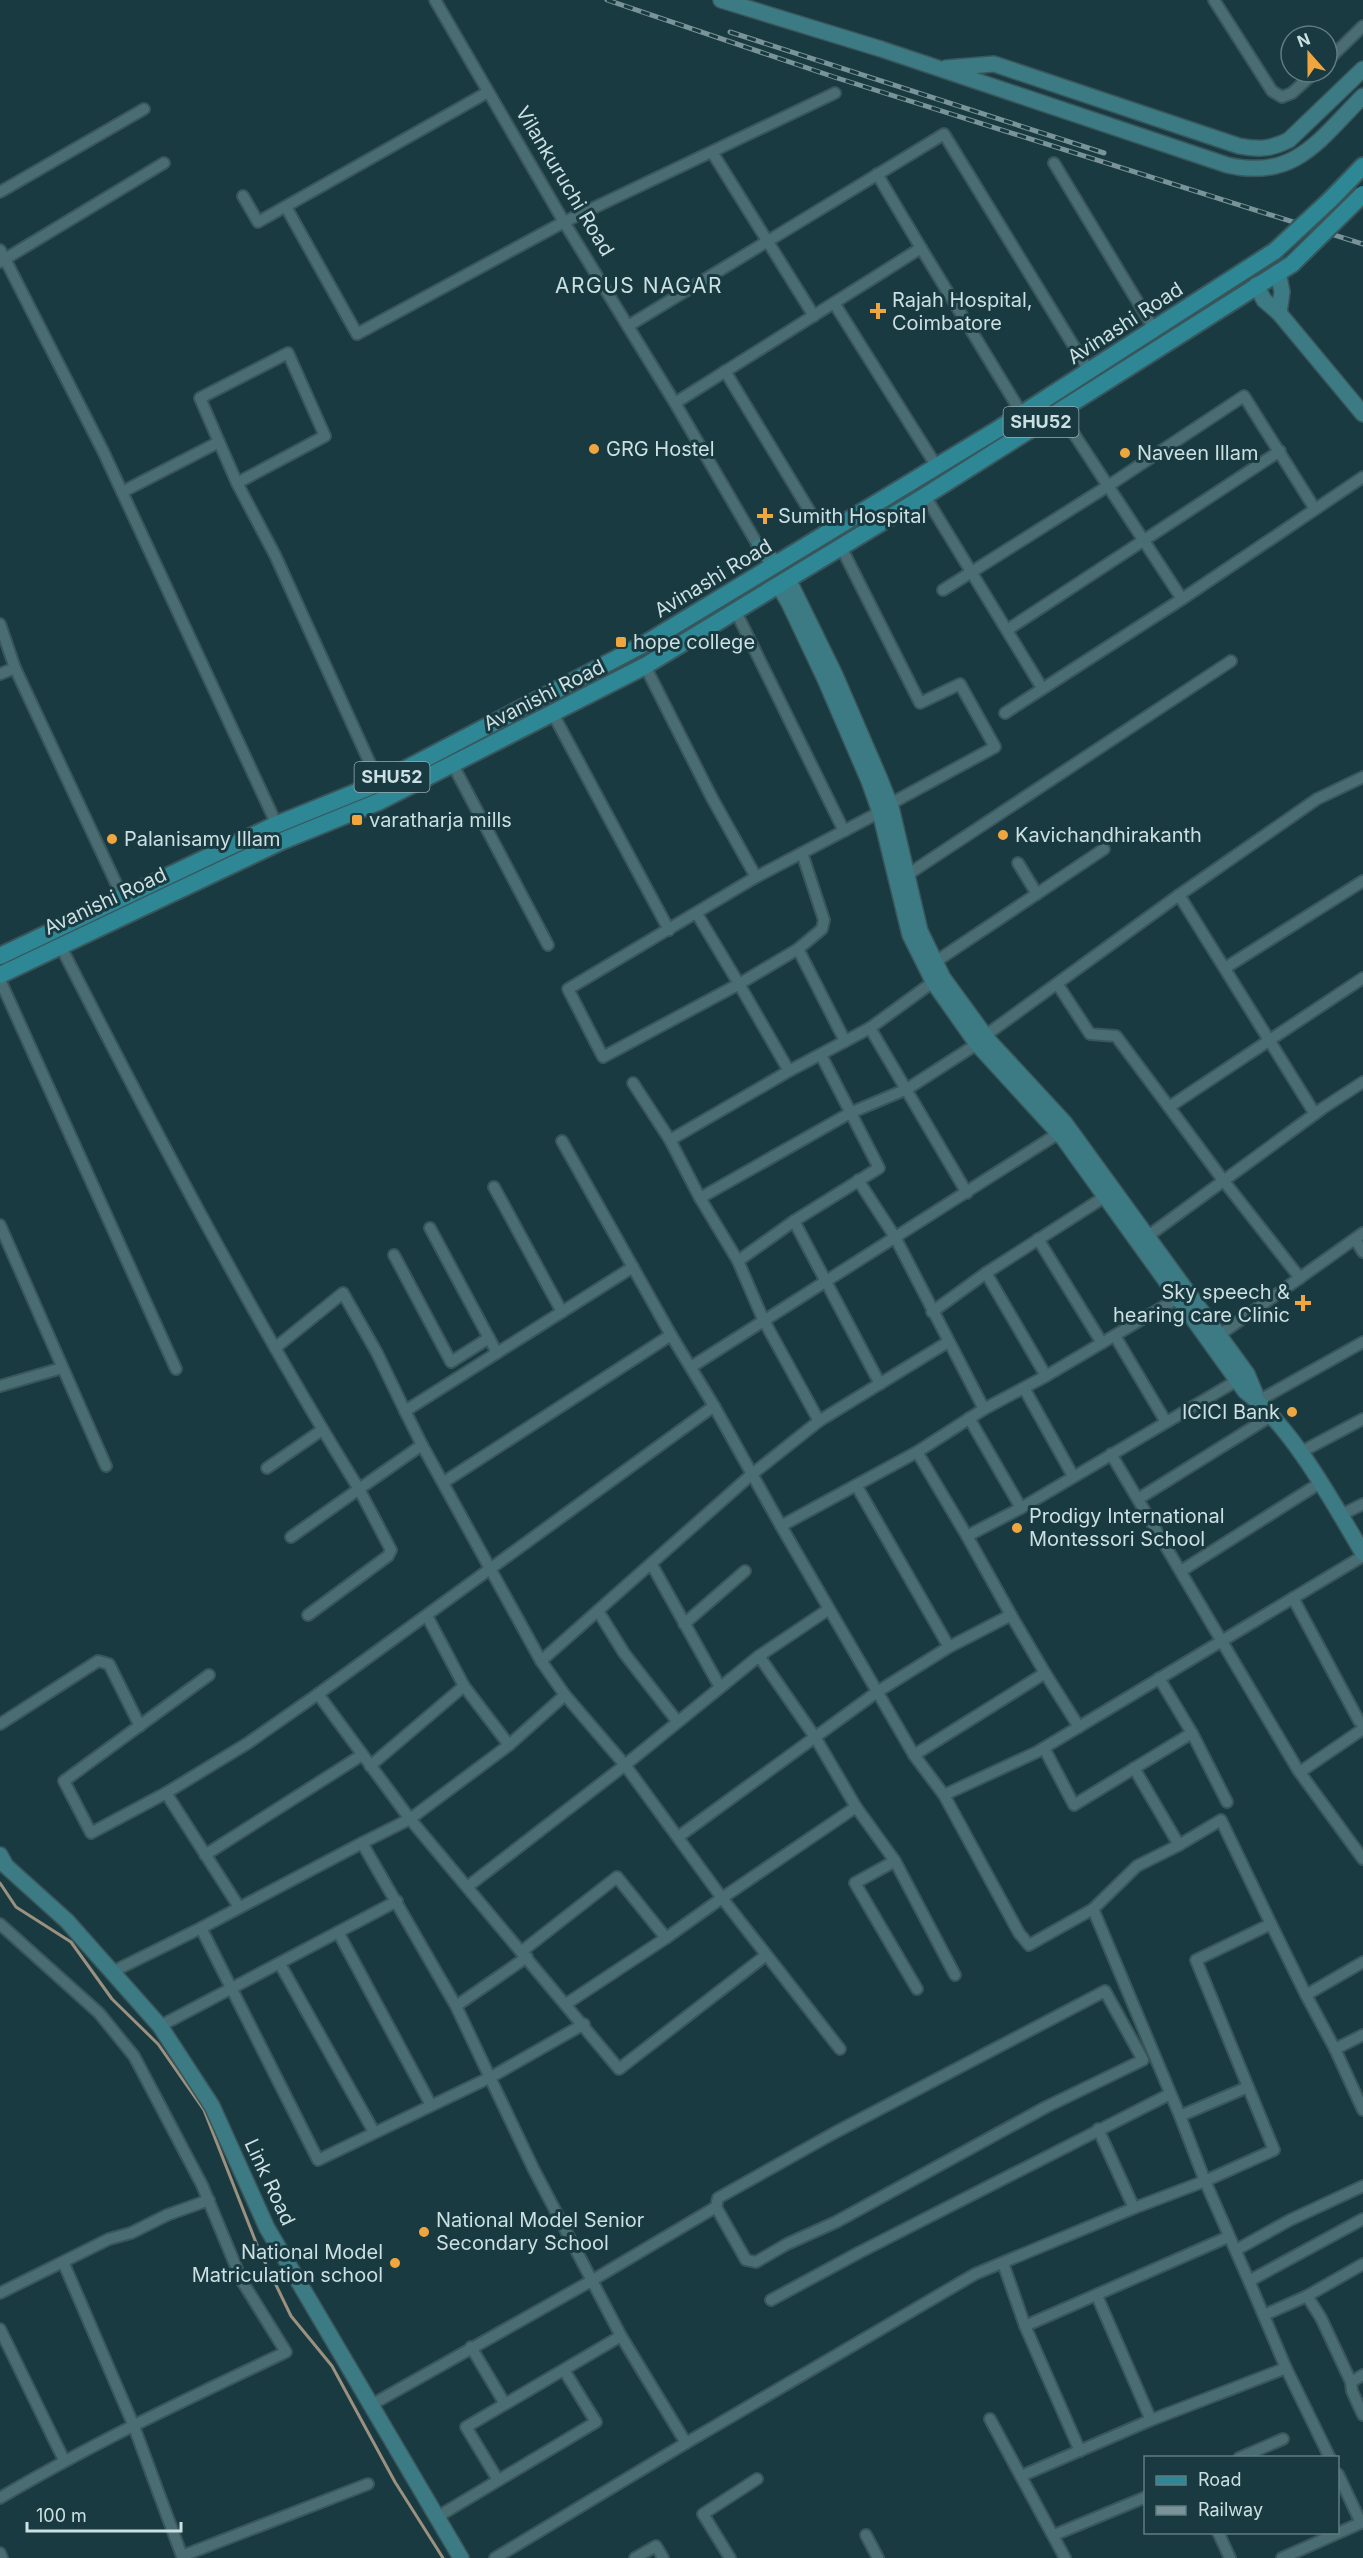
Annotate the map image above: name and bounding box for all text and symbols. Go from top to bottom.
north arrow [1279,24,1339,84]
text: N [1294,28,1313,52]
street label: Vilankuruchi Road [511,102,619,260]
district label: ARGUS NAGAR [555,273,723,298]
street label: Avinashi Road [1063,277,1187,369]
place label: Rajah Hospital, Coimbatore [892,288,1033,335]
marker: Rajah Hospital, Coimbatore [869,302,887,320]
road number: SHU52 [1004,407,1078,437]
place label: GRG Hostel [606,437,715,461]
place label: Naveen Illam [1137,441,1258,465]
marker: GRG Hostel [587,442,601,456]
marker: Naveen Illam [1118,446,1132,460]
place label: Sumith Hospital [778,504,926,528]
marker: Sumith Hospital [756,507,774,525]
street label: Avinashi Road [650,534,776,622]
place label: hope college [633,630,755,654]
marker: hope college [614,635,628,649]
street label: Avanishi Road [479,654,609,736]
road number: SHU52 [354,762,430,792]
place label: varatharja mills [369,808,512,832]
marker: varatharja mills [350,813,364,827]
place label: Kavichandhirakanth [1015,823,1202,847]
place label: Palanisamy Illam [124,827,280,851]
marker: Kavichandhirakanth [996,828,1010,842]
marker: Palanisamy Illam [105,832,119,846]
street label: Avanishi Road [40,862,170,940]
place label: Sky speech & hearing care Clinic [1113,1280,1290,1327]
marker: Sky speech & hearing care Clinic [1294,1294,1312,1312]
place label: ICICI Bank [1182,1400,1280,1424]
marker: ICICI Bank [1285,1405,1299,1419]
place label: Prodigy International Montessori School [1029,1504,1225,1551]
marker: Prodigy International Montessori School [1010,1521,1024,1535]
street label: Link Road [240,2135,300,2229]
place label: National Model Senior Secondary School [436,2208,645,2255]
marker: National Model Senior Secondary School [417,2225,431,2239]
place label: National Model Matriculation school [192,2240,383,2287]
marker: National Model Matriculation school [388,2256,402,2270]
legend [1144,2456,1339,2534]
text: Road [1198,2469,1241,2490]
scale bar [27,2495,182,2533]
text: Railway [1198,2499,1263,2520]
text: 100 m [36,2505,87,2526]

